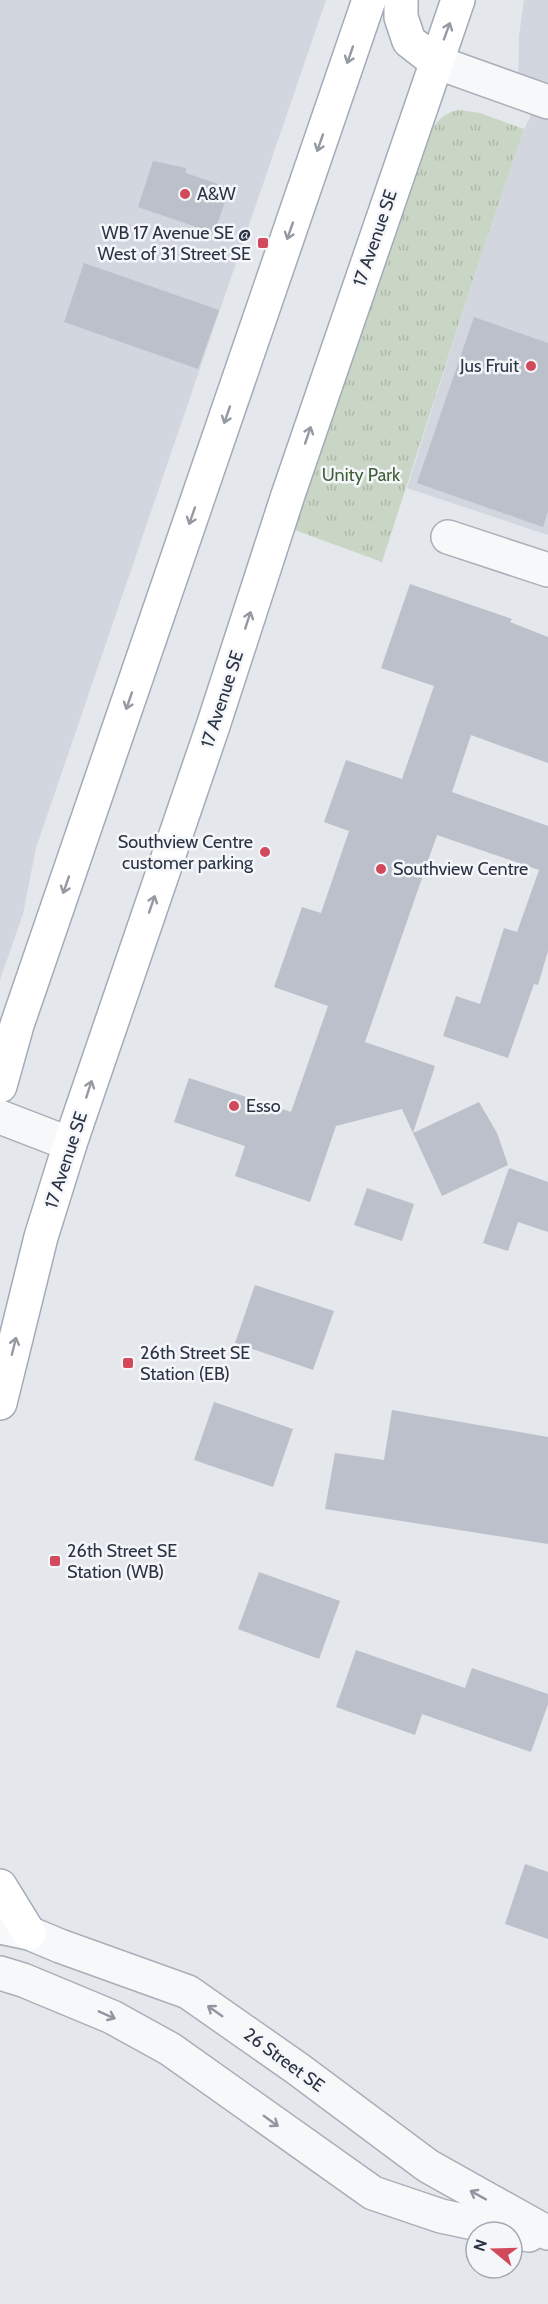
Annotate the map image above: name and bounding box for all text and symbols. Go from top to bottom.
one-way arrow [442,22,453,41]
one-way arrow [344,45,355,64]
one-way arrow [314,133,325,152]
place label: A&W [197,183,236,205]
marker: A&W [178,187,192,201]
street label: 17 Avenue SE [348,187,402,289]
one-way arrow [284,221,295,240]
place label: WB 17 Avenue SE @ West of 31 Street SE [98,222,251,265]
marker: WB 17 Avenue SE @ West of 31 Street SE [256,236,270,250]
place label: Jus Fruit [459,355,519,377]
marker: Jus Fruit [524,359,538,373]
one-way arrow [221,406,232,424]
one-way arrow [303,426,314,445]
park label: Unity Park [322,464,401,486]
one-way arrow [186,506,197,525]
one-way arrow [243,611,254,630]
street label: 17 Avenue SE [196,648,248,750]
one-way arrow [123,691,134,710]
place label: Southview Centre customer parking [118,831,254,874]
marker: Southview Centre customer parking [258,845,272,859]
place label: Southview Centre [393,858,528,880]
marker: Southview Centre [374,862,388,876]
one-way arrow [59,875,70,894]
one-way arrow [147,895,158,914]
one-way arrow [84,1080,95,1099]
place label: Esso [246,1095,281,1117]
marker: Esso [227,1099,241,1113]
street label: 17 Avenue SE [40,1109,92,1211]
one-way arrow [8,1337,20,1356]
place label: 26th Street SE Station (EB) [140,1342,250,1385]
marker: 26th Street SE Station (EB) [121,1356,135,1370]
place label: 26th Street SE Station (WB) [67,1540,177,1583]
marker: 26th Street SE Station (WB) [48,1554,62,1568]
one-way arrow [208,2005,224,2017]
one-way arrow [98,2010,116,2022]
street label: 26 Street SE [239,2023,329,2097]
one-way arrow [262,2114,278,2127]
one-way arrow [470,2189,487,2201]
north arrow [464,2220,524,2280]
text: N [469,2237,491,2254]

